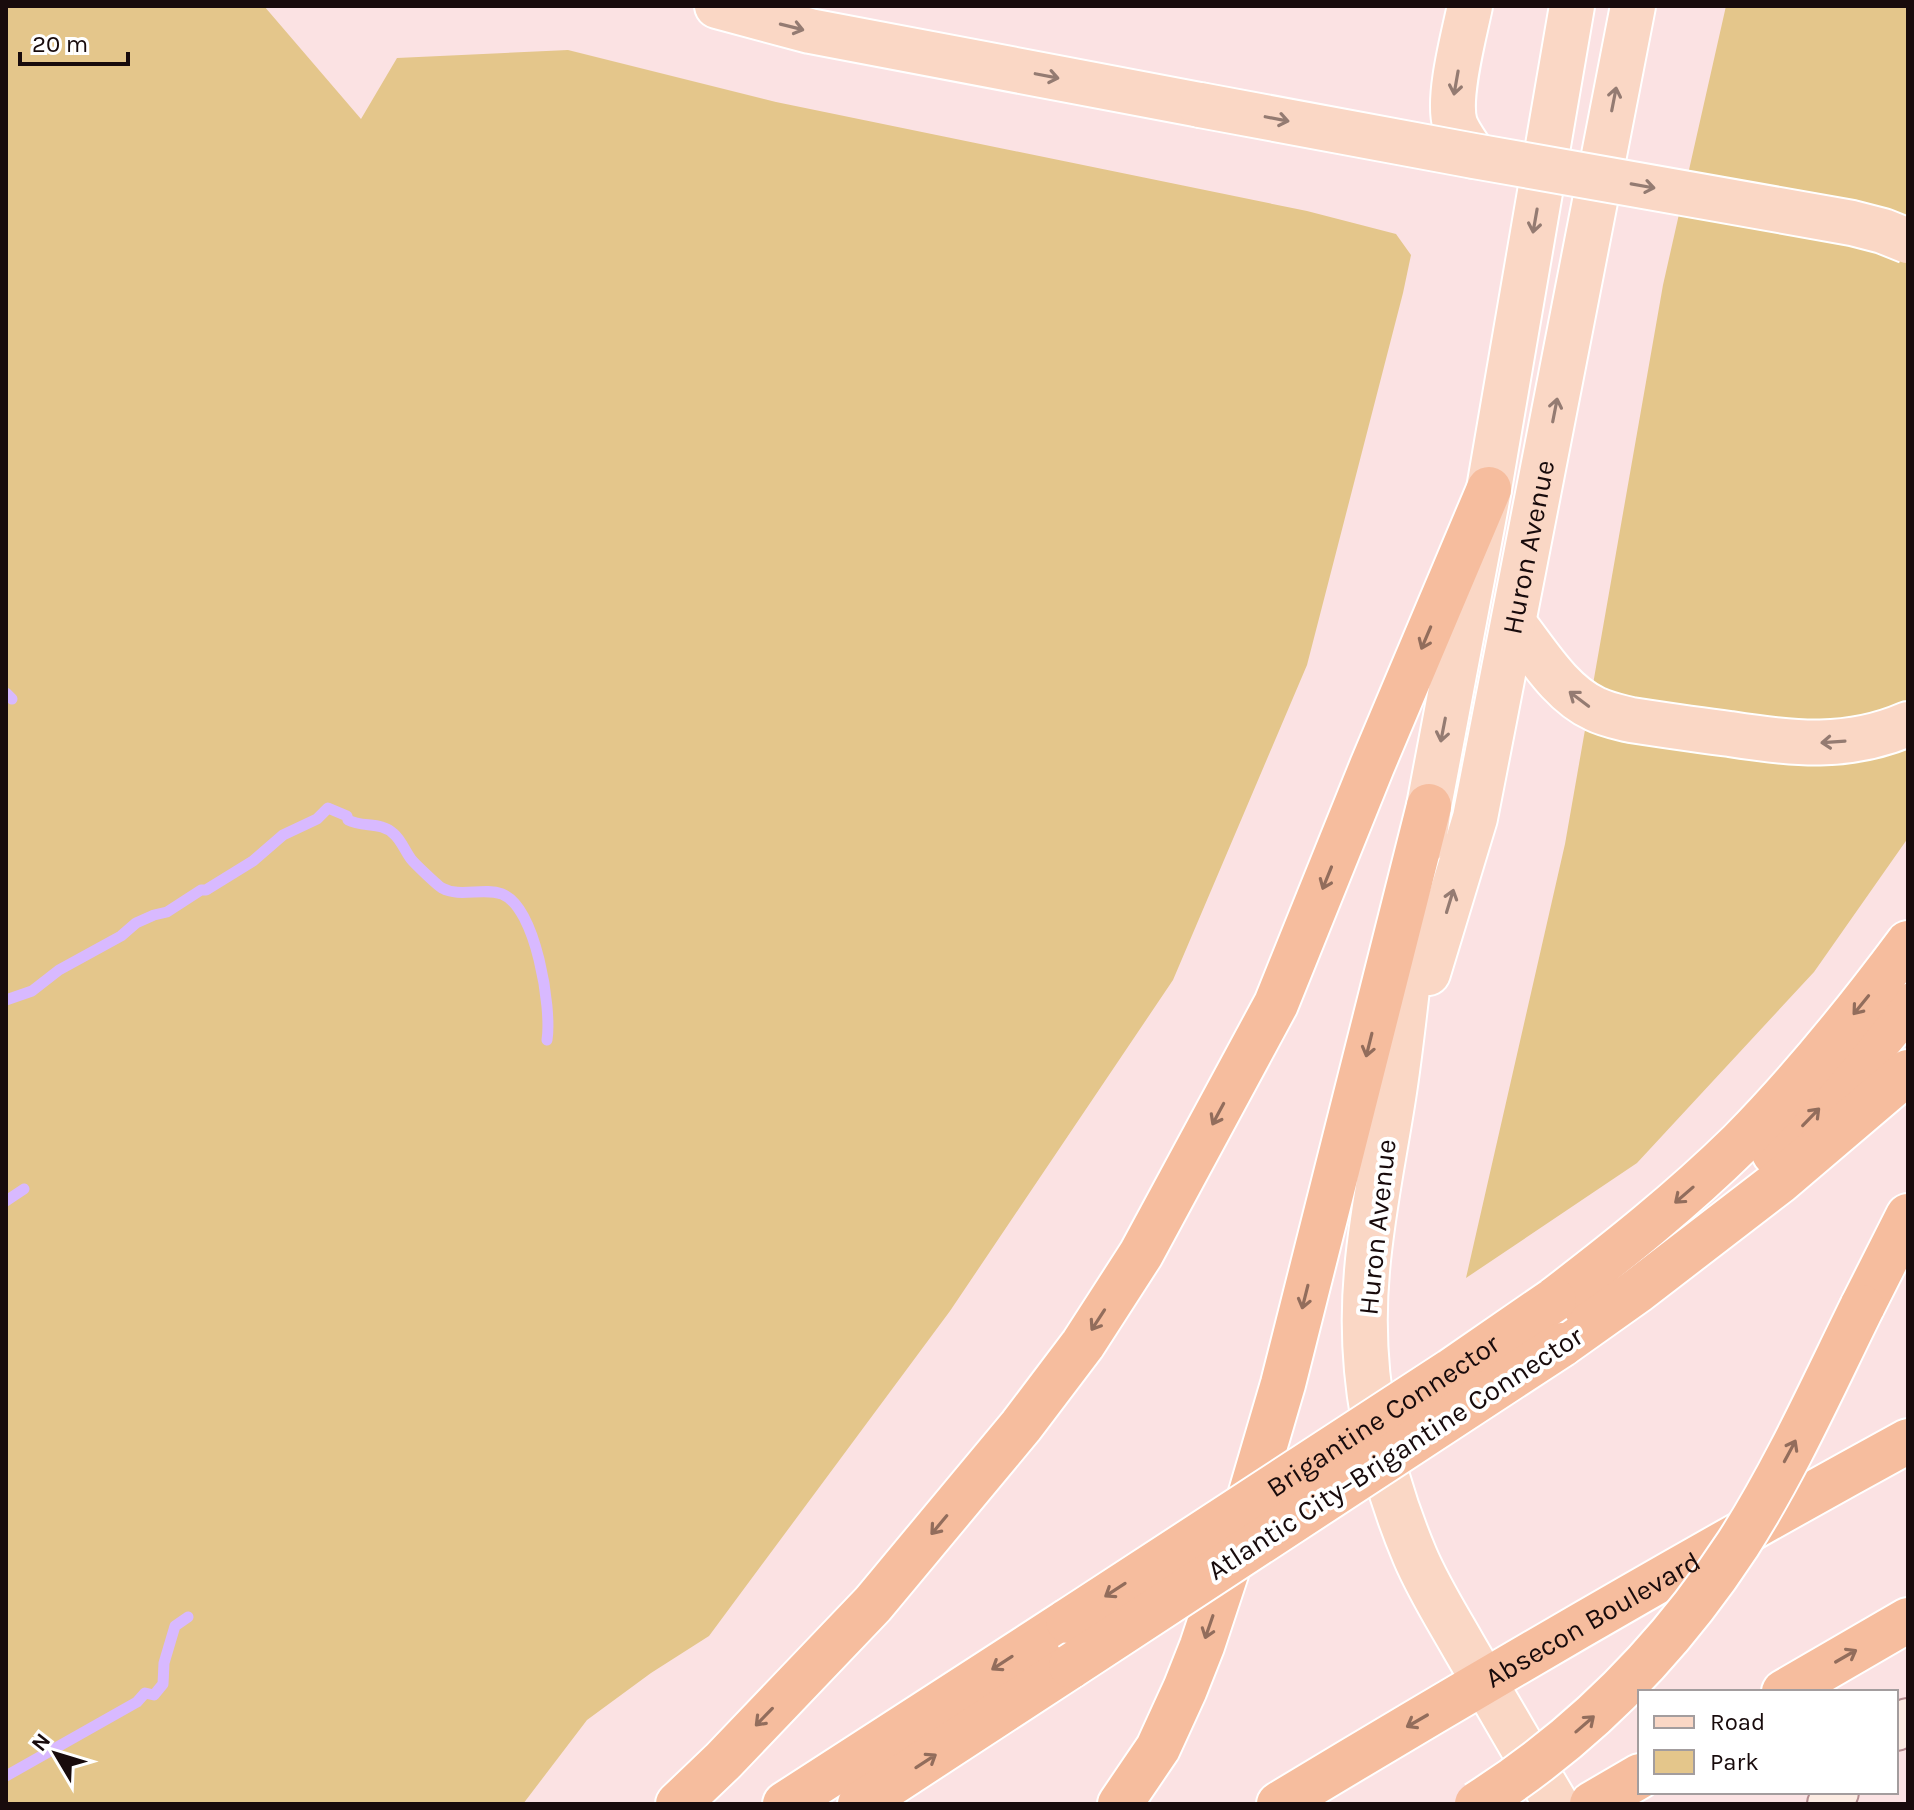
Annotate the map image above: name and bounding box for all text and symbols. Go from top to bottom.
scale bar [20,16,128,66]
one-way arrow [778,20,804,35]
text: 20 m [32,30,88,58]
one-way arrow [1447,69,1462,95]
one-way arrow [1034,70,1059,85]
one-way arrow [1607,87,1622,112]
one-way arrow [1263,113,1289,128]
one-way arrow [1629,179,1655,194]
one-way arrow [1527,208,1542,233]
one-way arrow [1548,397,1563,423]
street label: Huron Avenue [1495,457,1561,637]
one-way arrow [1418,625,1432,650]
one-way arrow [1569,690,1591,707]
one-way arrow [1435,717,1450,742]
one-way arrow [1820,735,1847,750]
one-way arrow [1319,865,1333,890]
one-way arrow [1443,889,1458,915]
one-way arrow [1852,994,1870,1015]
one-way arrow [1360,1031,1375,1057]
one-way arrow [1210,1102,1226,1125]
one-way arrow [1801,1107,1820,1127]
street label: Huron Avenue [1351,1137,1403,1317]
one-way arrow [1674,1186,1694,1204]
one-way arrow [1297,1283,1312,1309]
one-way arrow [1090,1308,1107,1330]
street label: Atlantic City–Brigantine Connector [1201,1319,1590,1587]
street label: Brigantine Connector [1260,1326,1506,1504]
one-way arrow [1783,1439,1799,1463]
one-way arrow [930,1514,948,1535]
street label: Absecon Boulevard [1479,1544,1706,1694]
one-way arrow [1105,1582,1127,1598]
one-way arrow [1200,1614,1215,1639]
one-way arrow [1834,1648,1857,1664]
one-way arrow [991,1656,1014,1672]
legend [1638,1690,1898,1794]
one-way arrow [755,1707,774,1727]
text: Road [1710,1708,1765,1736]
one-way arrow [1406,1713,1429,1729]
north arrow [16,1714,96,1794]
one-way arrow [1574,1715,1594,1733]
text: N [26,1728,56,1757]
text: Park [1710,1748,1759,1776]
one-way arrow [914,1753,936,1770]

